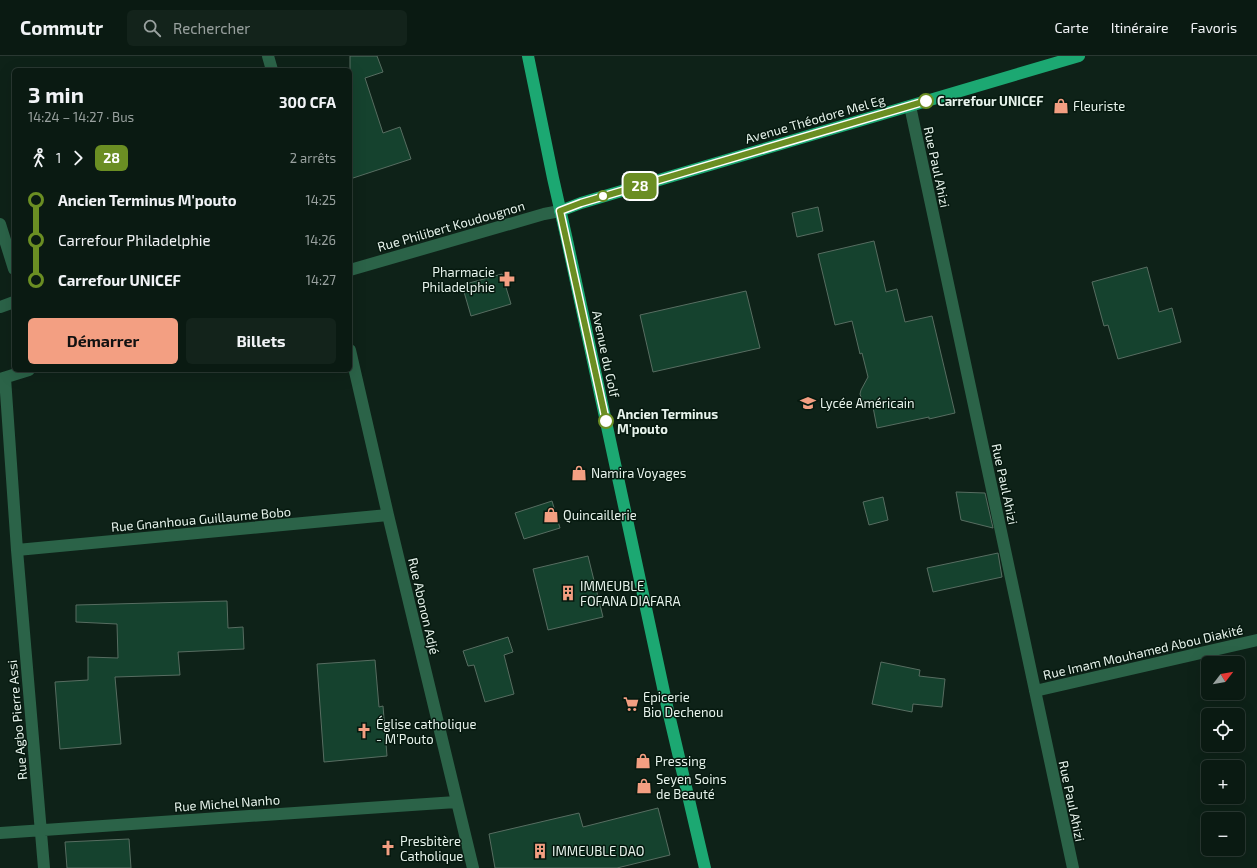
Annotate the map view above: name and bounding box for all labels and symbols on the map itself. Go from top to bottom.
street label: Avenue Théodore Mel Eg [743,91,887,147]
marker: Carrefour UNICEF [918,93,934,109]
place label: Carrefour UNICEF [937,93,1044,109]
shop icon: Fleuriste [1052,97,1070,115]
place label: Fleuriste [1073,98,1125,114]
street label: Rue Paul Ahizi [921,125,953,209]
line badge: 28 [622,173,658,199]
unlabelled marker [597,190,609,202]
street label: Rue Philibert Koudougnon [375,197,527,255]
place label: Pharmacie Philadelphie [422,264,495,295]
pharmacy icon: Pharmacie Philadelphie [498,270,516,288]
street label: Avenue du Golf [589,309,623,400]
school or university icon: Lycée Américain [799,394,817,412]
place label: Lycée Américain [820,395,915,411]
place label: Ancien Terminus M'pouto [617,406,718,437]
marker: Ancien Terminus M'pouto [598,413,614,429]
street label: Rue Paul Ahizi [989,442,1021,526]
shop icon: Namira Voyages [570,464,588,482]
place label: Namira Voyages [591,465,686,481]
street label: Rue Gnanhoua Guillaume Bobo [110,503,292,535]
shop icon: Quincaillerie [542,506,560,524]
place label: Quincaillerie [563,507,637,523]
street label: Rue Abonon Adjé [405,556,443,656]
place label: IMMEUBLE FOFANA DIAFARA [580,578,681,609]
building icon: IMMEUBLE FOFANA DIAFARA [559,584,577,602]
street label: Rue Imam Mouhamed Abou Diakité [1041,621,1245,683]
north arrow [1201,656,1245,700]
street label: Rue Agbo Pierre Assi [4,659,30,781]
place label: Epicerie Bio Dechenou [643,689,723,720]
supermarket icon: Epicerie Bio Dechenou [622,695,640,713]
place label: Église catholique - M'Pouto [376,715,476,747]
church icon: Église catholique - M'Pouto [355,722,373,740]
shop icon: Pressing [634,752,652,770]
place label: Pressing [655,753,706,769]
street label: Rue Paul Ahizi [1056,759,1088,843]
place label: Seyen Soins de Beauté [656,771,727,802]
shop icon: Seyen Soins de Beauté [635,777,653,795]
street label: Rue Michel Nanho [174,791,280,815]
place label: Presbitère Catholique [400,833,463,864]
church icon: Presbitère Catholique [379,839,397,857]
building icon: IMMEUBLE DAO [531,842,549,860]
place label: IMMEUBLE DAO [552,843,644,859]

